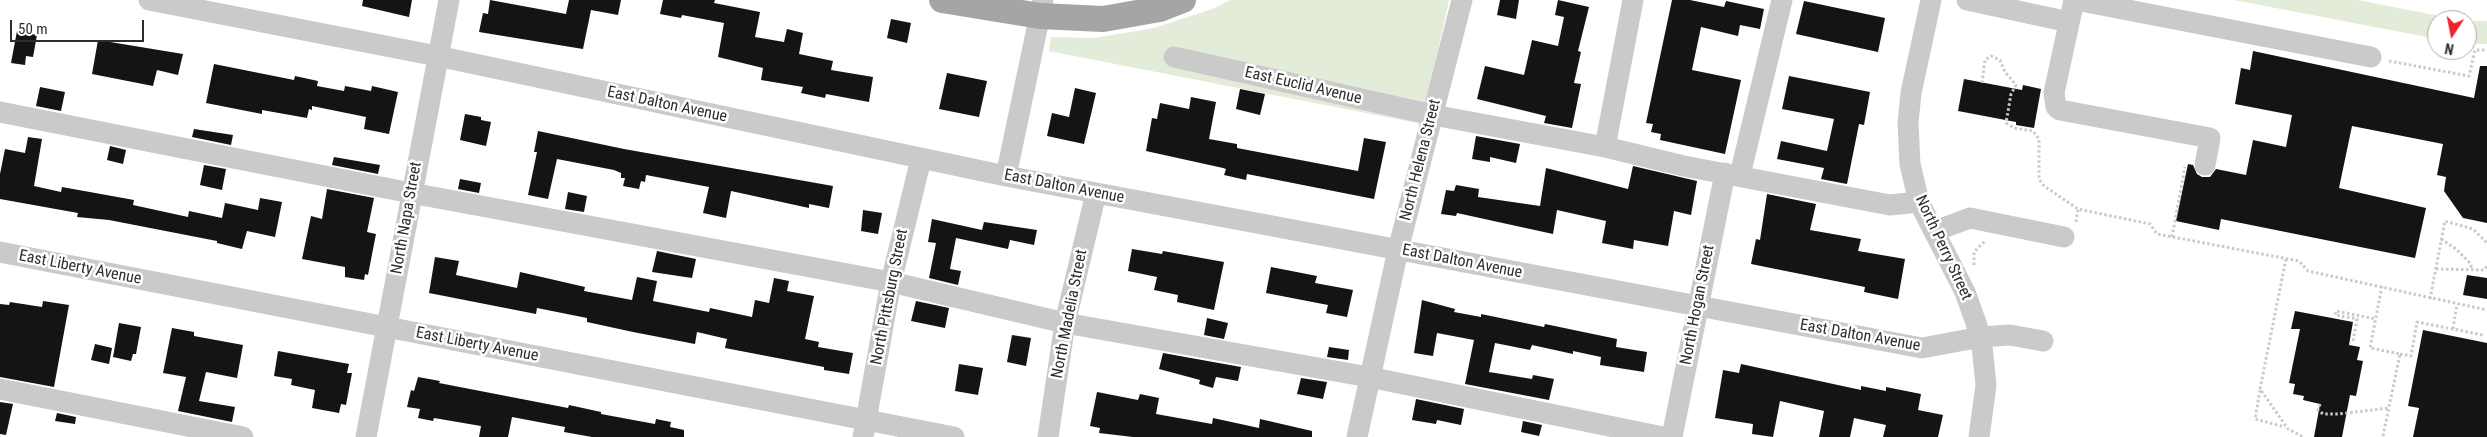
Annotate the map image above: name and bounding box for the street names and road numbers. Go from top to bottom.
street label: East Euclid Avenue [1243,63,1363,109]
street label: East Dalton Avenue [605,83,729,127]
street label: North Helena Street [1397,97,1445,223]
street label: North Napa Street [388,160,426,276]
street label: East Dalton Avenue [1002,166,1126,208]
street label: North Perry Street [1910,193,1976,303]
street label: North Pittsburg Street [867,227,913,367]
street label: East Dalton Avenue [1400,241,1524,283]
street label: North Hogan Street [1677,243,1719,367]
street label: East Liberty Avenue [17,247,143,289]
street label: North Madelia Street [1048,248,1092,380]
street label: East Dalton Avenue [1798,316,1922,356]
street label: East Liberty Avenue [414,324,540,366]

